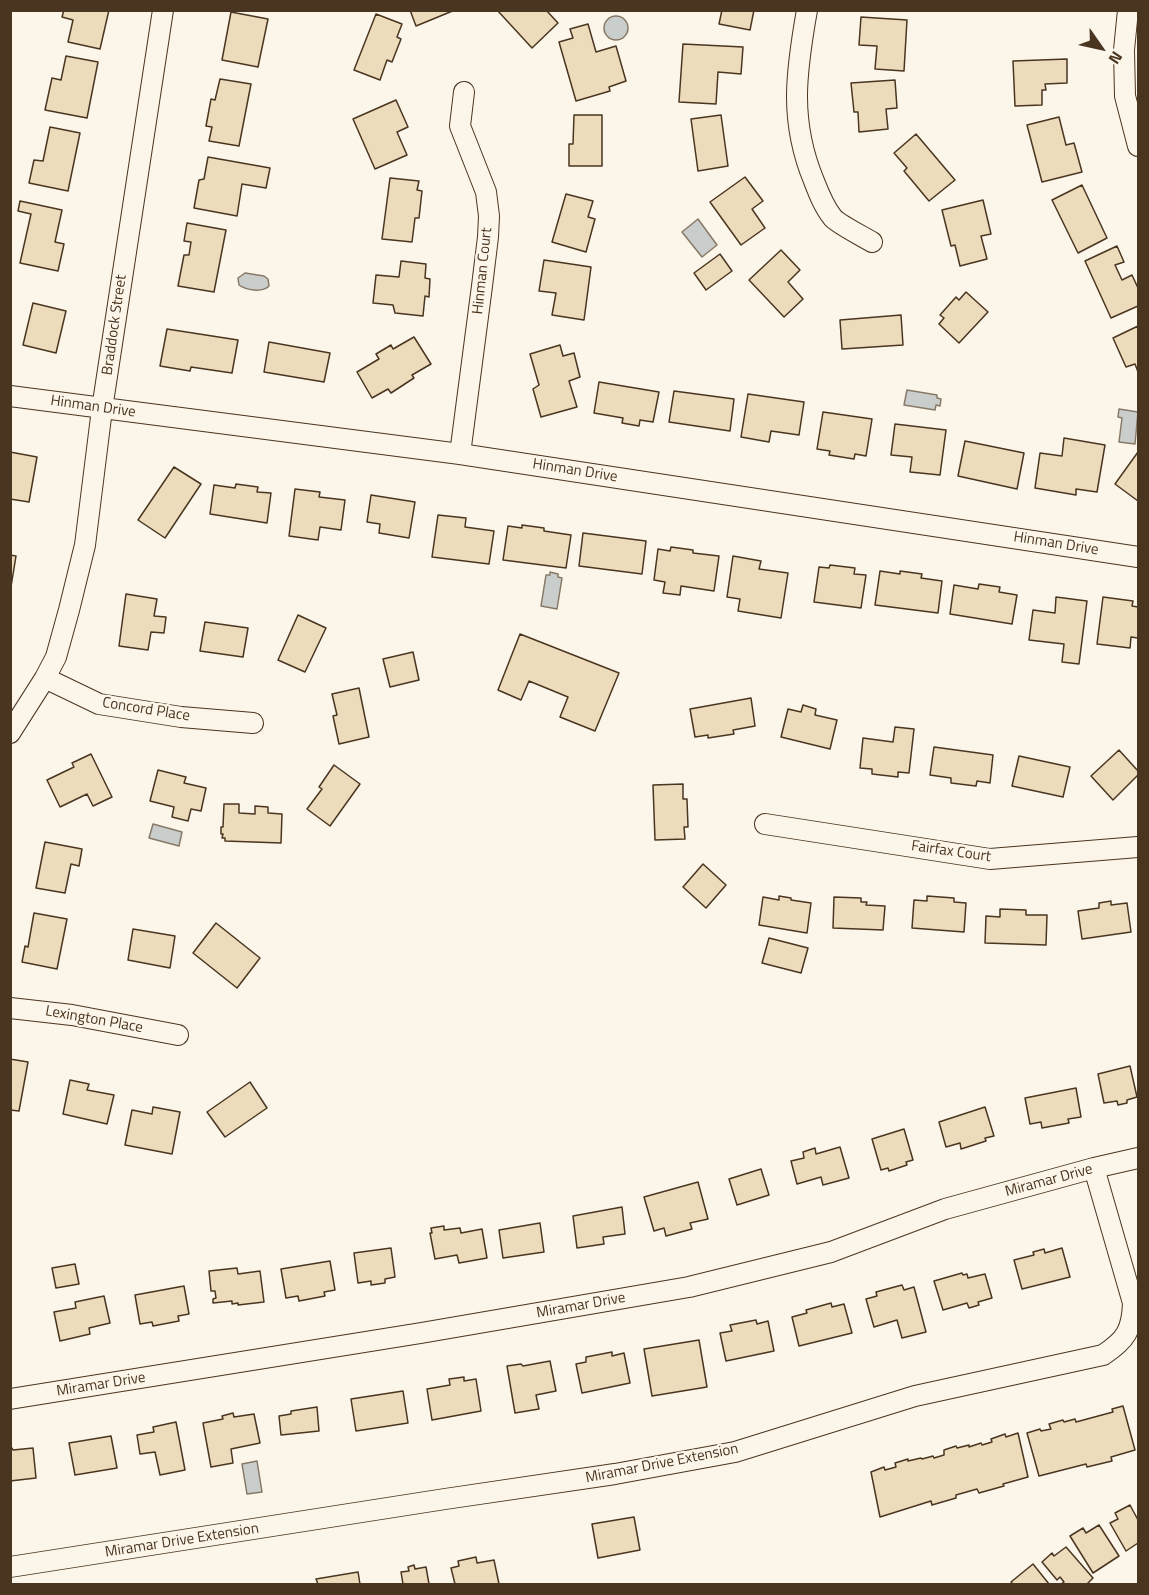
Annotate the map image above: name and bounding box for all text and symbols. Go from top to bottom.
north arrow [1071,18,1131,78]
text: N [1103,47,1129,69]
street label: Hinman Court [469,227,497,315]
street label: Braddock Street [99,274,131,376]
street label: Hinman Drive [49,392,137,422]
street label: Hinman Drive [531,455,619,487]
street label: Hinman Drive [1012,528,1100,560]
street label: Concord Place [101,694,191,726]
street label: Fairfax Court [910,838,992,866]
street label: Lexington Place [44,1003,144,1037]
street label: Miramar Drive [1003,1161,1095,1201]
street label: Miramar Drive [535,1289,627,1323]
street label: Miramar Drive [55,1369,147,1401]
street label: Miramar Drive Extension [584,1440,740,1488]
street label: Miramar Drive Extension [104,1520,260,1562]

